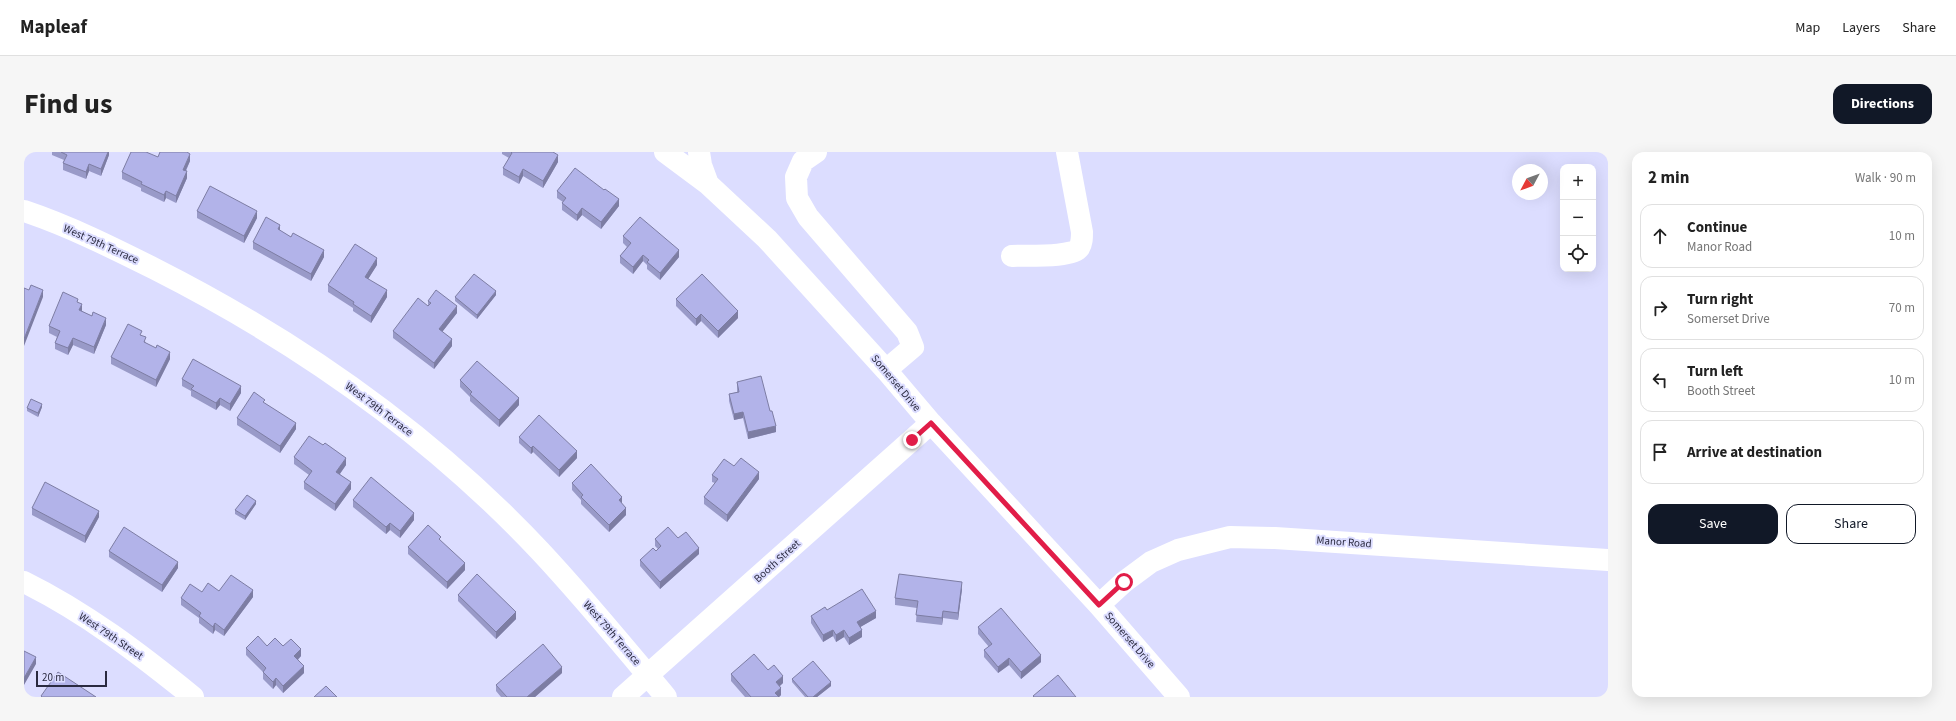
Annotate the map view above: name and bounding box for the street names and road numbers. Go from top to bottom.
street label: West 79th Terrace [61,221,142,268]
street label: Somerset Drive [868,351,925,415]
street label: West 79th Terrace [342,379,416,440]
street label: Manor Road [1316,533,1372,551]
street label: Booth Street [751,536,804,586]
street label: West 79th Terrace [580,598,645,669]
street label: West 79th Street [76,609,146,663]
street label: Somerset Drive [1101,609,1159,672]

